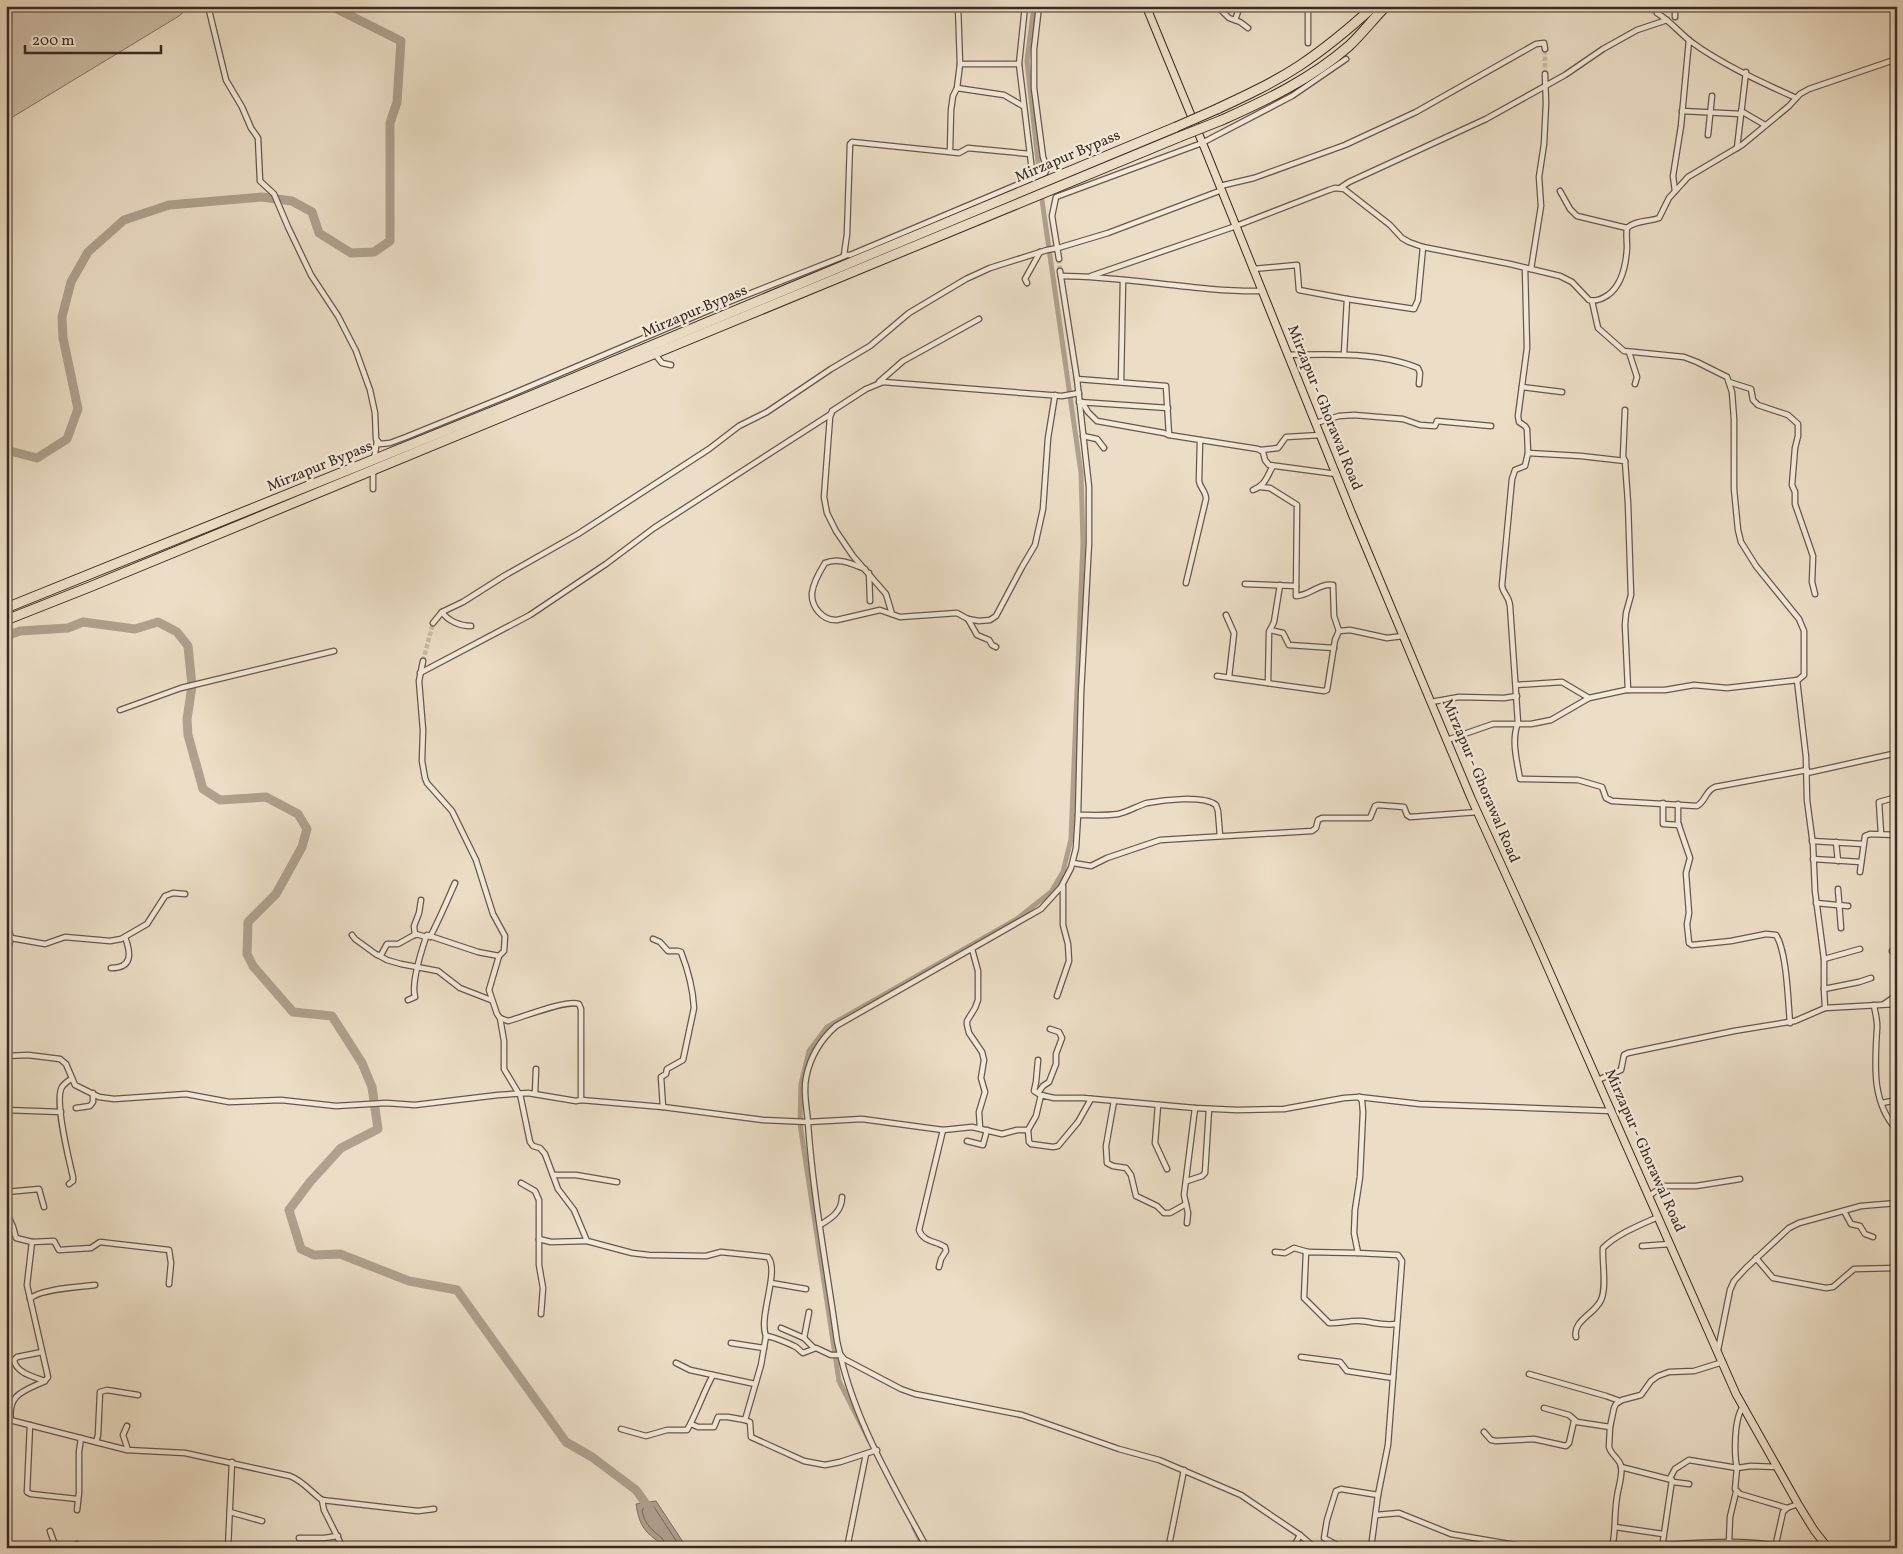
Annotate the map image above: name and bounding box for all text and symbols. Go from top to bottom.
scale bar [25,22,161,54]
text: 200 m [32,31,75,52]
street label: Mirzapur Bypass [1012,125,1124,189]
street label: Mirzapur Bypass [639,280,751,344]
street label: Mirzapur - Ghorawal Road [1281,322,1367,494]
street label: Mirzapur Bypass [264,436,376,498]
street label: Mirzapur - Ghorawal Road [1436,696,1524,866]
street label: Mirzapur - Ghorawal Road [1599,1066,1689,1236]

